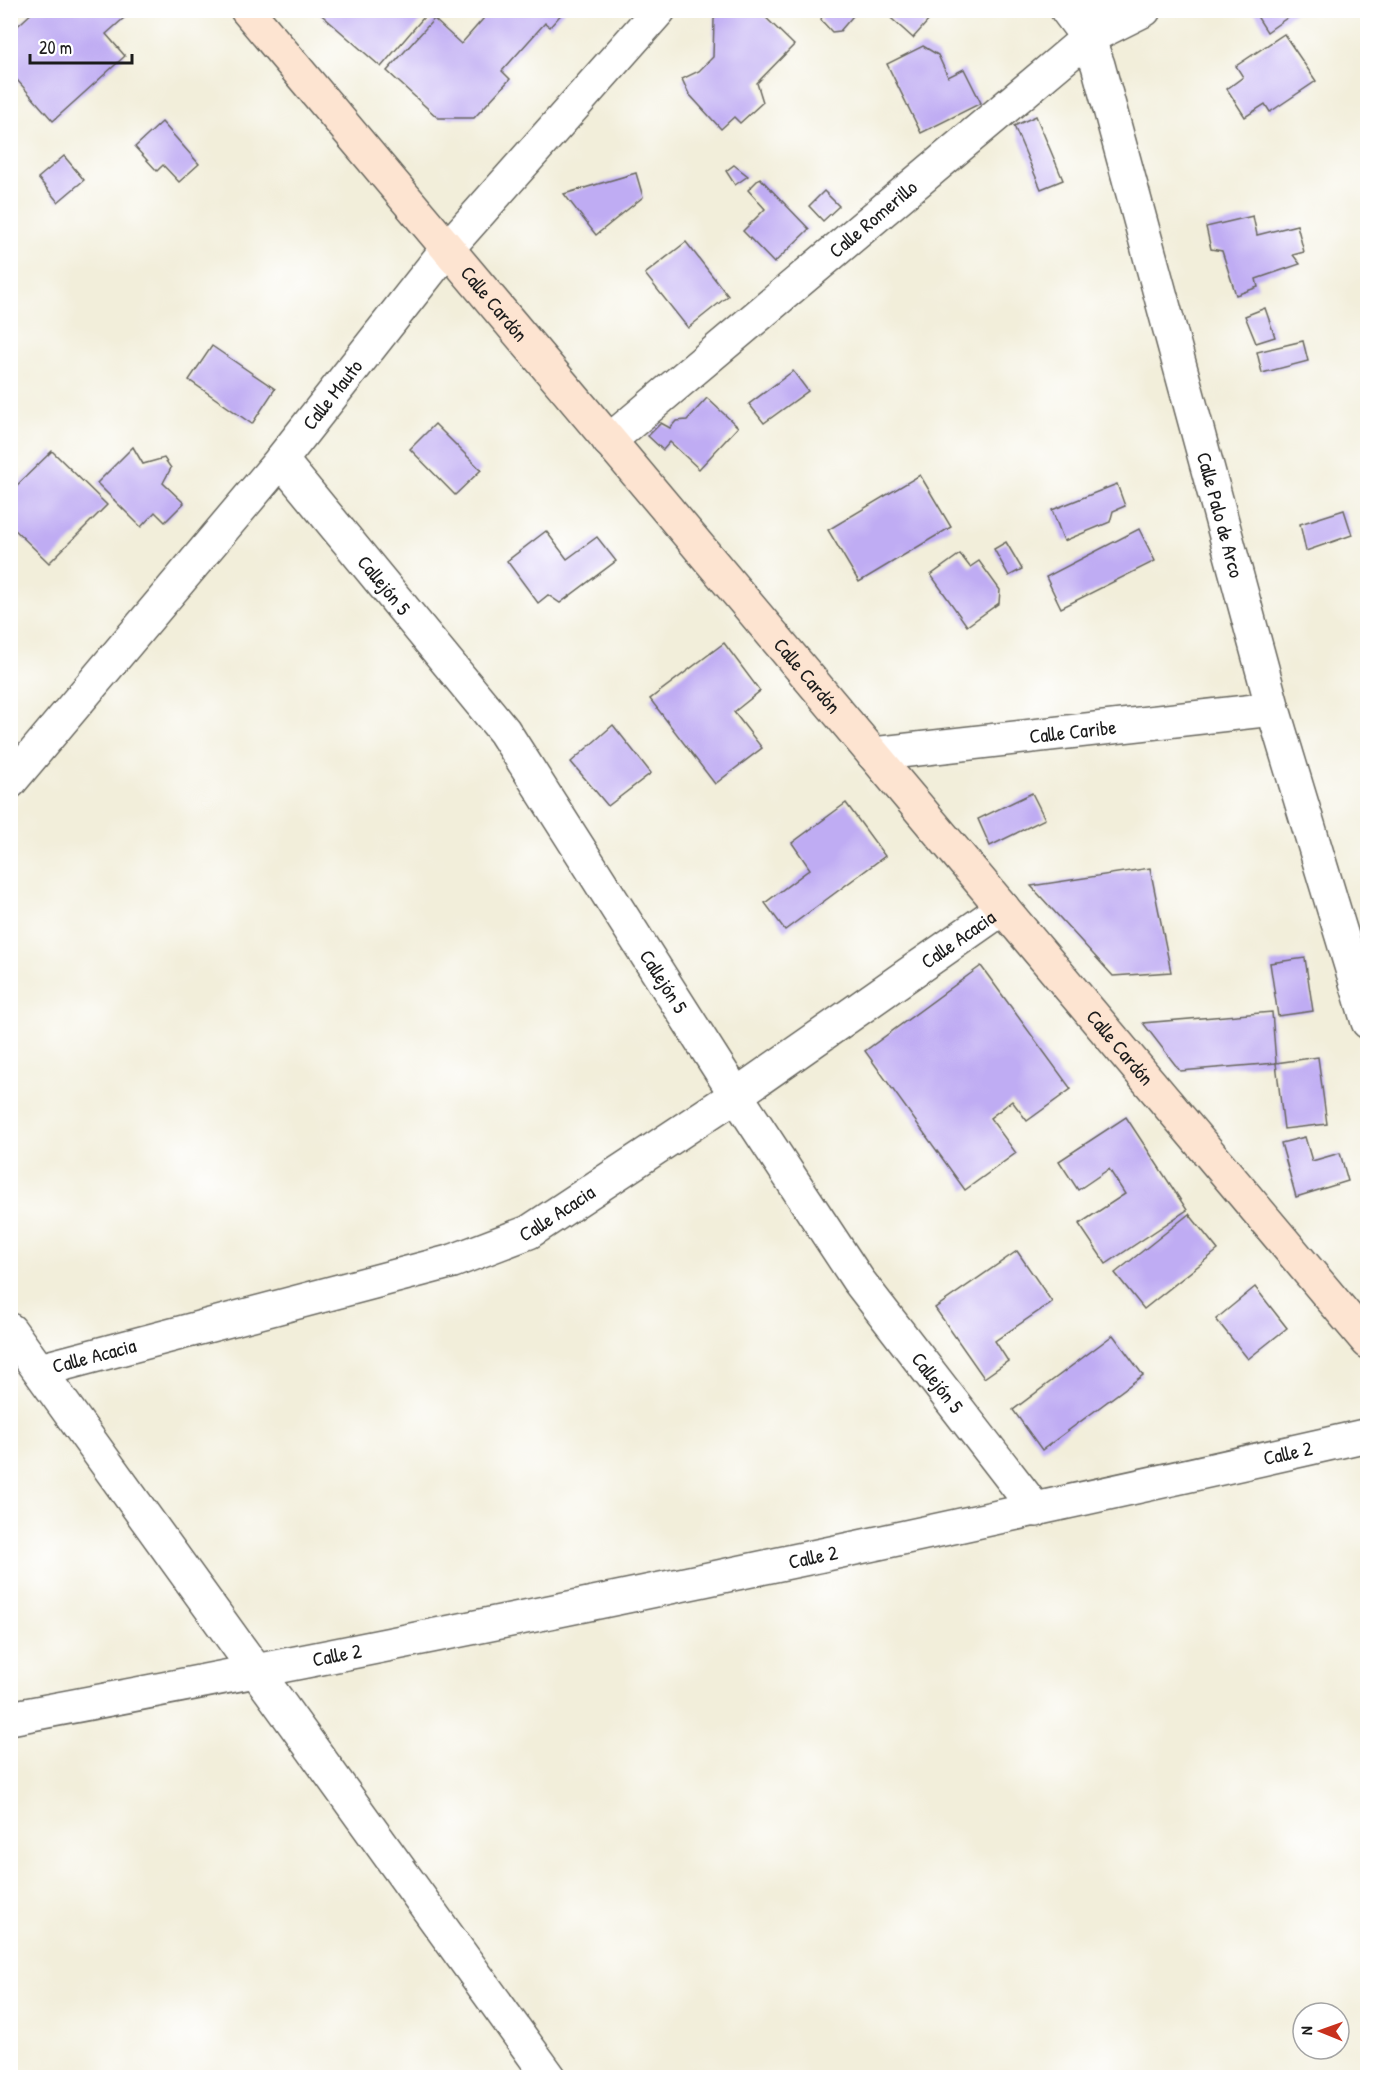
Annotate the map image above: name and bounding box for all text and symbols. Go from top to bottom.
scale bar [30,27,132,65]
text: 20 m [39,35,72,60]
street label: Calle Romerillo [823,174,923,263]
street label: Calle Cardón [455,260,534,347]
street label: Calle Mauto [296,353,368,435]
street label: Calle Palo de Arco [1191,449,1251,581]
street label: Callejón 5 [352,549,417,621]
street label: Calle Cardón [768,632,847,719]
street label: Calle Caribe [1028,713,1118,749]
street label: Calle Acacia [915,903,1001,975]
street label: Callejón 5 [634,944,695,1019]
street label: Calle Cardón [1081,1003,1160,1091]
street label: Calle Acacia [515,1178,600,1247]
street label: Calle Acacia [49,1331,139,1379]
street label: Callejón 5 [906,1346,970,1419]
street label: Calle 2 [1261,1434,1315,1471]
street label: Calle 2 [786,1538,840,1575]
street label: Calle 2 [310,1636,364,1673]
north arrow [1291,2001,1351,2061]
text: N [1295,2026,1317,2035]

